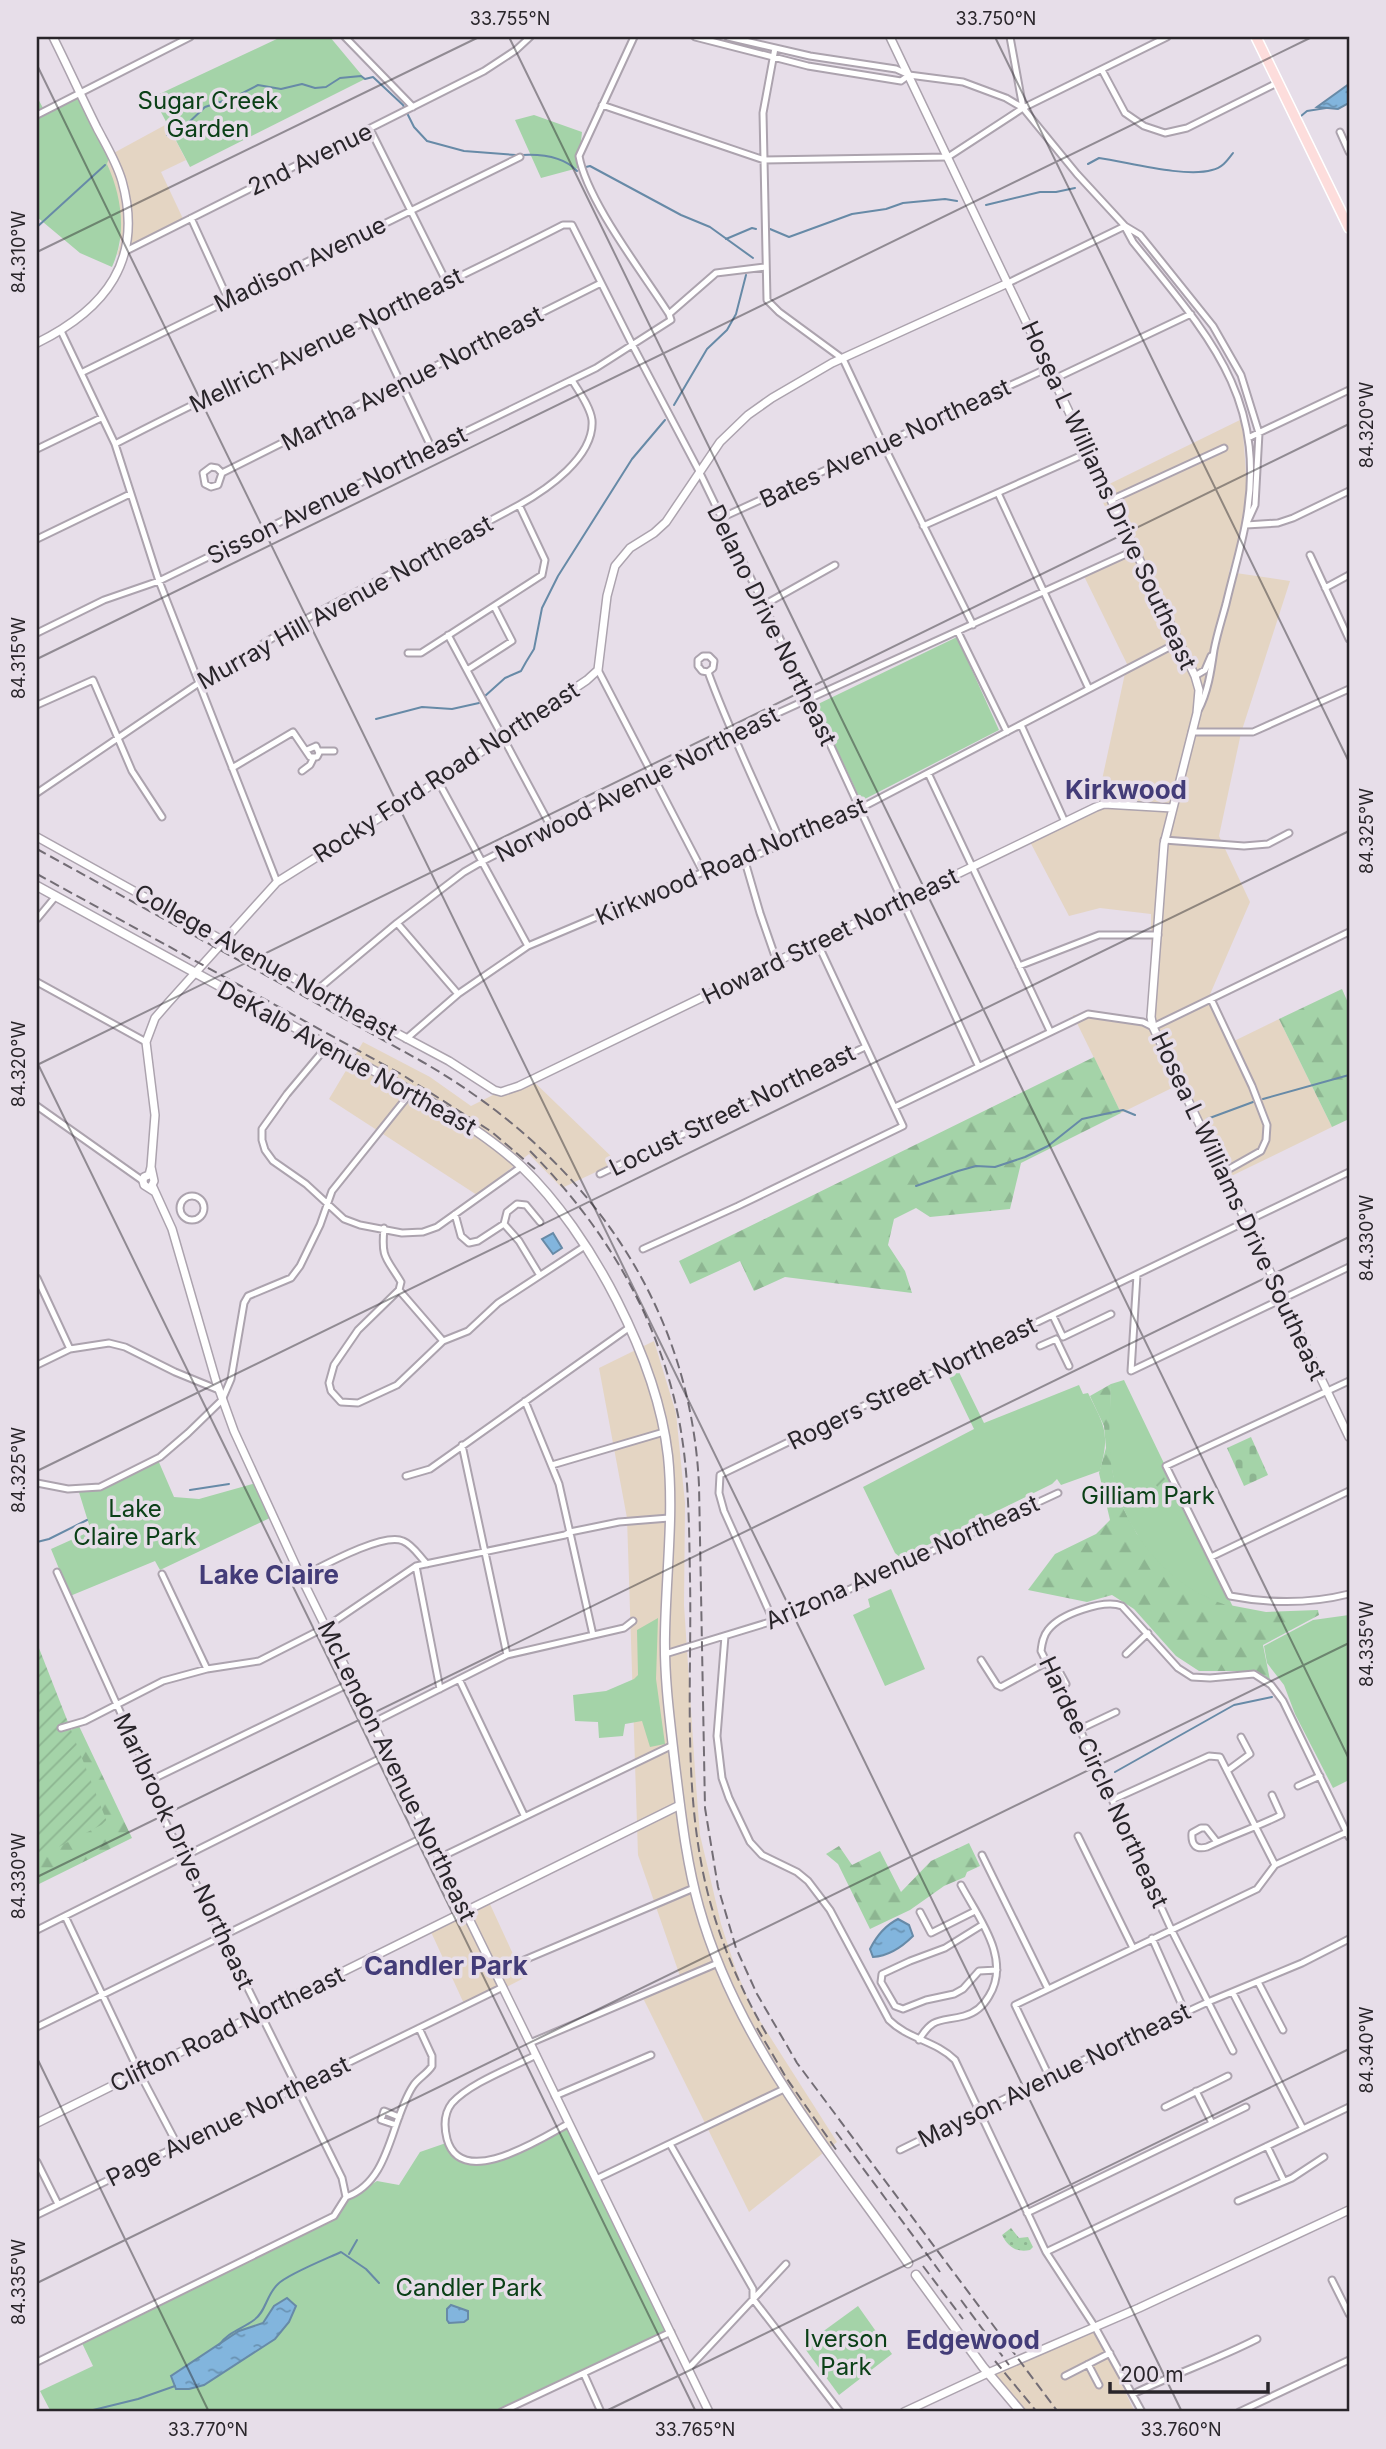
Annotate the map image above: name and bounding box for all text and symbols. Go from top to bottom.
text: 33.755°N [470,8,550,29]
text: 33.750°N [956,8,1036,29]
park label: Sugar Creek Garden [138,86,278,143]
street label: 2nd Avenue [243,116,377,202]
text: 84.310°W [8,210,29,293]
street label: Madison Avenue [209,210,391,318]
street label: Mellrich Avenue Northeast [185,261,467,419]
street label: Martha Avenue Northeast [276,299,548,457]
street label: Hosea L Williams Drive Southeast [1015,316,1203,674]
street label: Bates Avenue Northeast [755,372,1015,514]
text: 84.320°W [1356,382,1377,468]
street label: Sisson Avenue Northeast [203,419,472,571]
street label: Delano Drive Northeast [701,500,843,750]
street label: Murray Hill Avenue Northeast [192,509,498,695]
text: 84.315°W [8,617,29,699]
street label: Rocky Ford Road Northeast [308,675,584,869]
street label: Norwood Avenue Northeast [490,700,784,868]
district label: Kirkwood [1065,774,1187,805]
text: 84.325°W [1356,788,1377,874]
street label: Kirkwood Road Northeast [591,791,871,931]
street label: Howard Street Northeast [697,861,963,1011]
street label: College Avenue Northeast [129,878,403,1047]
street label: DeKalb Avenue Northeast [213,975,482,1141]
text: 84.320°W [8,1021,29,1107]
street label: Hosea L Williams Drive Southeast [1145,1027,1333,1385]
street label: Locust Street Northeast [604,1038,860,1182]
text: 84.330°W [1356,1195,1377,1281]
street label: Rogers Street Northeast [783,1310,1041,1456]
text: 84.325°W [8,1427,29,1513]
park label: Gilliam Park [1081,1481,1215,1510]
street label: Arizona Avenue Northeast [761,1488,1044,1636]
park label: Lake Claire Park [73,1494,197,1551]
district label: Lake Claire [199,1559,339,1590]
text: 84.335°W [1356,1601,1377,1687]
street label: McLendon Avenue Northeast [312,1616,483,1926]
street label: Hardee Circle Northeast [1033,1652,1175,1912]
street label: Marlbrook Drive Northeast [107,1709,261,1994]
text: 84.330°W [8,1833,29,1919]
district label: Candler Park [364,1950,528,1981]
street label: Clifton Road Northeast [105,1960,349,2098]
street label: Mayson Avenue Northeast [913,1996,1195,2154]
text: 84.340°W [1356,2006,1377,2093]
street label: Page Avenue Northeast [101,2049,355,2193]
text: 84.335°W [8,2239,29,2325]
park label: Candler Park [396,2273,542,2302]
park label: Iverson Park [804,2324,888,2381]
district label: Edgewood [906,2324,1040,2355]
scale bar [1110,2351,1267,2395]
text: 200 m [1120,2362,1184,2387]
text: 33.770°N [168,2419,248,2440]
text: 33.765°N [655,2419,735,2440]
text: 33.760°N [1141,2419,1221,2440]

